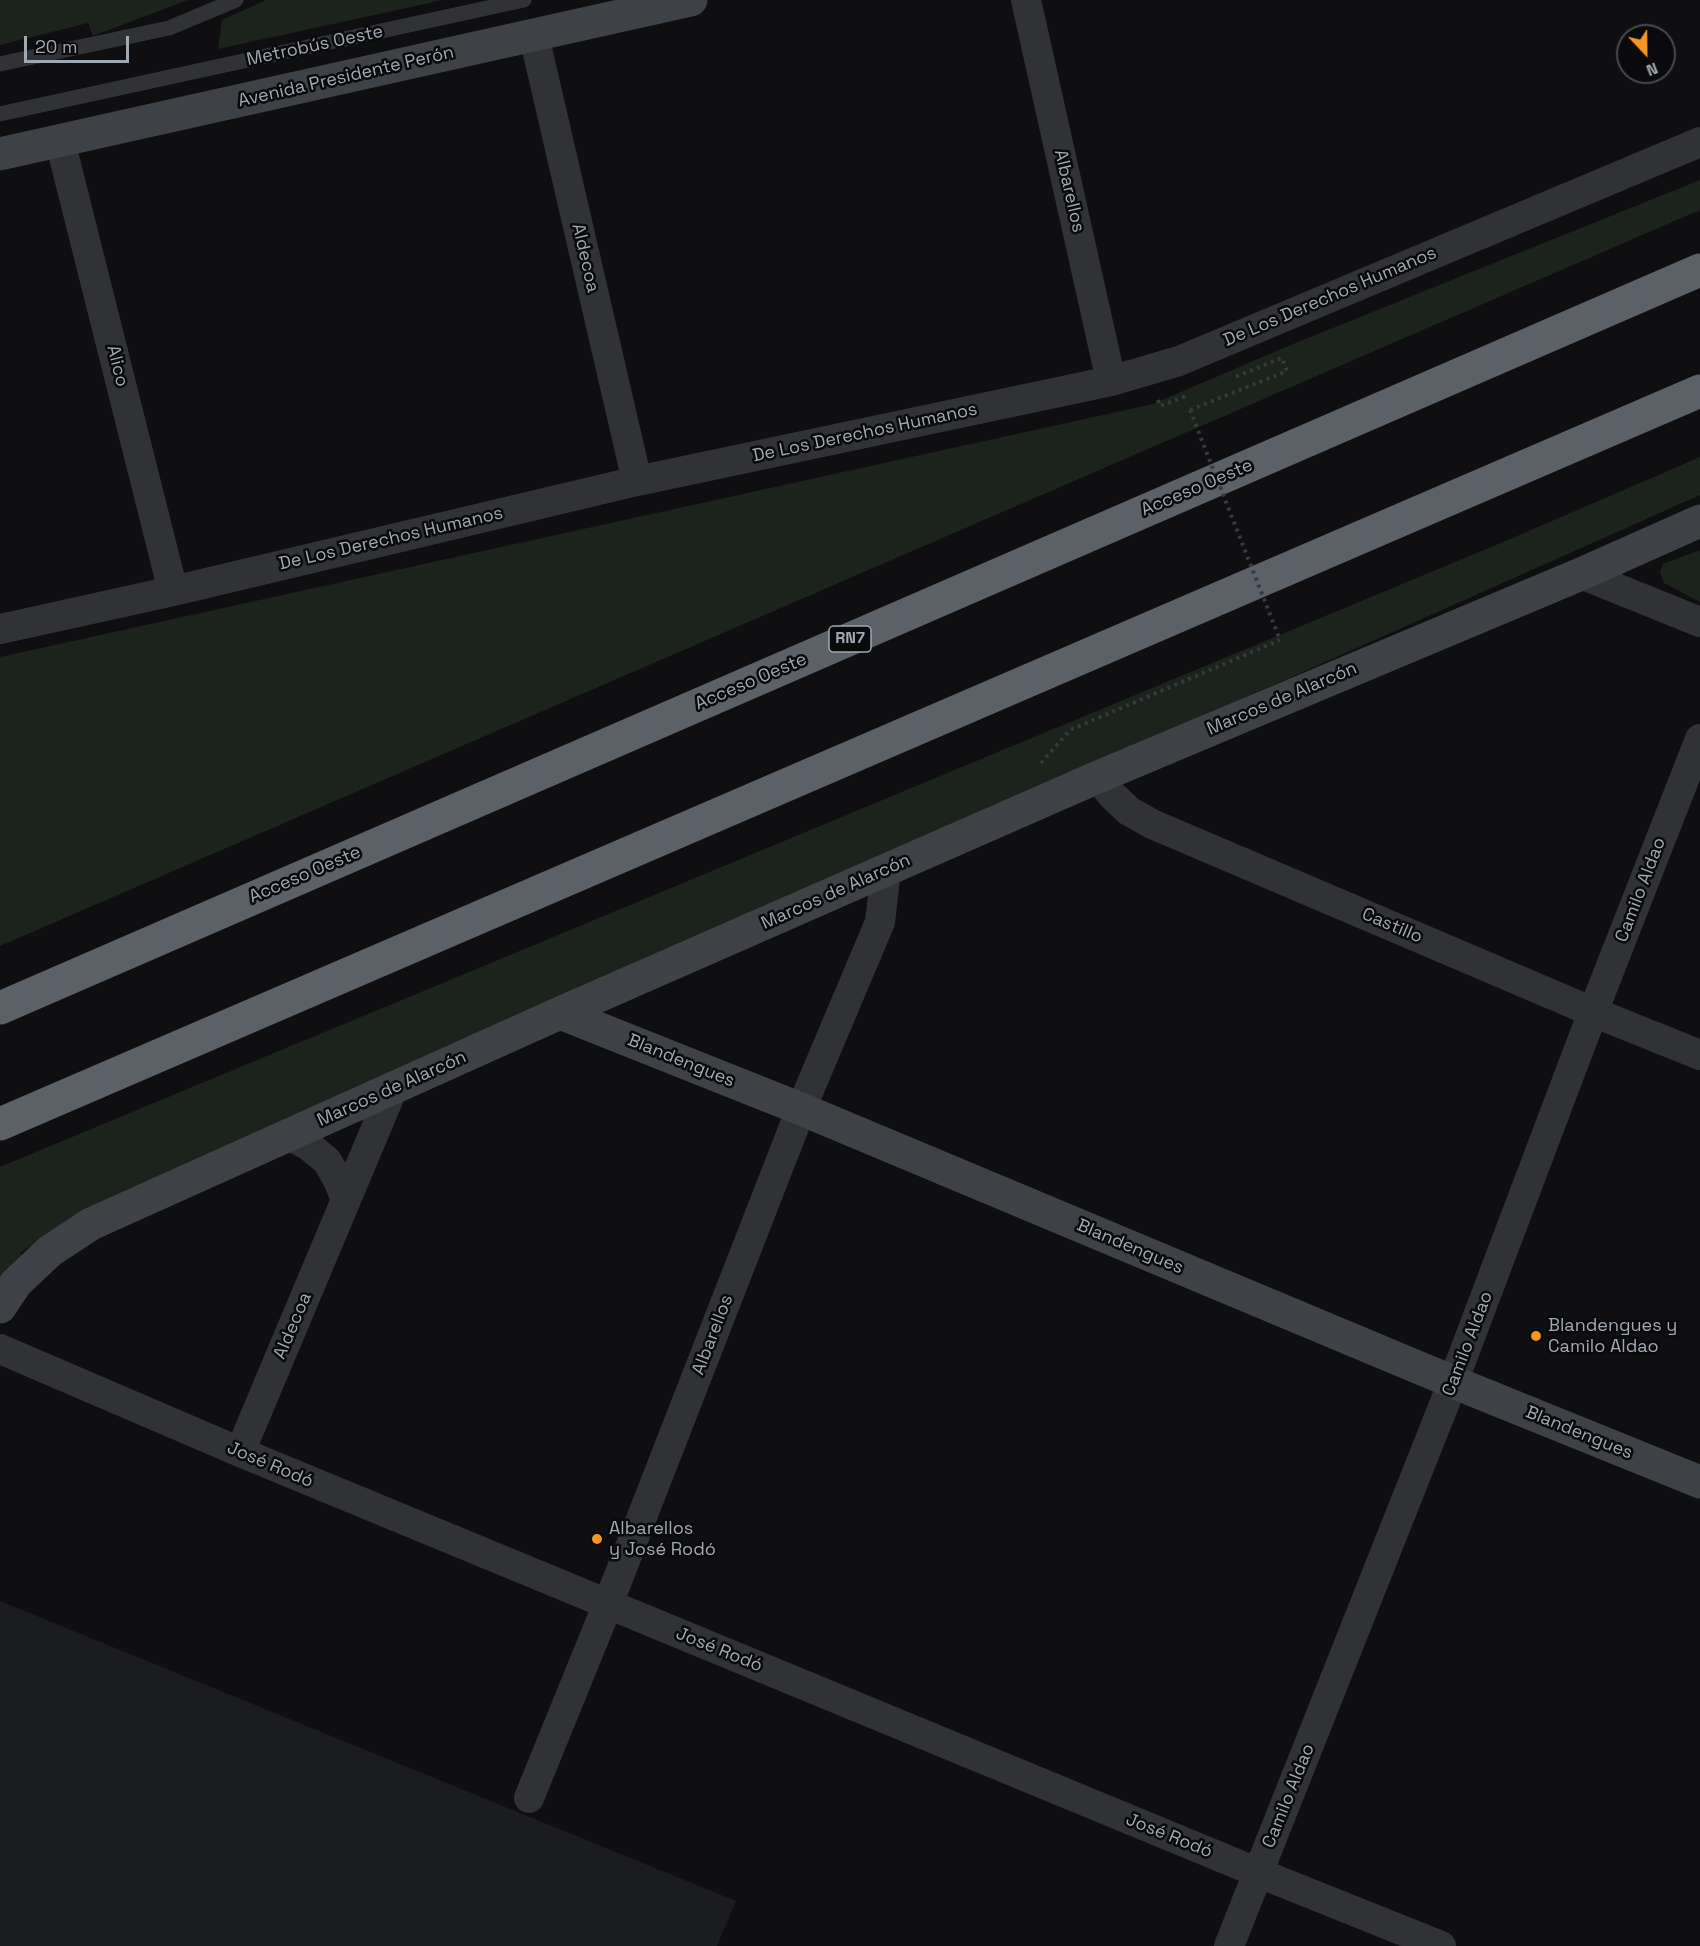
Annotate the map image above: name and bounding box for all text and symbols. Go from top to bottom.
street label: Metrobús Oeste [245,21,385,71]
scale bar [27,24,132,62]
north arrow [1616,24,1676,84]
text: 20 m [35,35,78,58]
street label: Avenida Presidente Perón [236,42,456,112]
text: N [1643,58,1661,81]
street label: Albarellos [1049,148,1089,234]
street label: Aldecoa [567,221,603,295]
street label: De Los Derechos Humanos [1220,242,1440,352]
street label: Alico [101,343,133,389]
street label: De Los Derechos Humanos [751,399,979,467]
street label: Acceso Oeste [1138,455,1256,521]
street label: De Los Derechos Humanos [277,503,505,575]
road number: RN7 [829,626,871,652]
street label: Acceso Oeste [692,649,810,715]
street label: Marcos de Alarcón [1204,658,1360,740]
street label: Camilo Aldao [1611,835,1671,945]
street label: Acceso Oeste [246,842,364,908]
street label: Marcos de Alarcón [758,849,914,935]
street label: Castillo [1358,904,1426,948]
street label: Blandengues [624,1030,738,1092]
street label: Marcos de Alarcón [314,1046,470,1132]
street label: Blandengues [1073,1215,1187,1279]
street label: Aldecoa [269,1289,317,1363]
street label: Camilo Aldao [1438,1289,1498,1399]
street label: Albarellos [688,1292,738,1378]
place label: Blandengues y Camilo Aldao [1548,1315,1677,1358]
marker: Blandengues y Camilo Aldao [1529,1329,1543,1343]
street label: Blandengues [1522,1402,1636,1464]
street label: José Rodó [224,1437,316,1493]
place label: Albarellos y José Rodó [609,1518,716,1561]
marker: Albarellos y José Rodó [590,1532,604,1546]
street label: José Rodó [673,1623,765,1677]
street label: Camilo Aldao [1258,1741,1320,1851]
street label: José Rodó [1123,1809,1215,1863]

